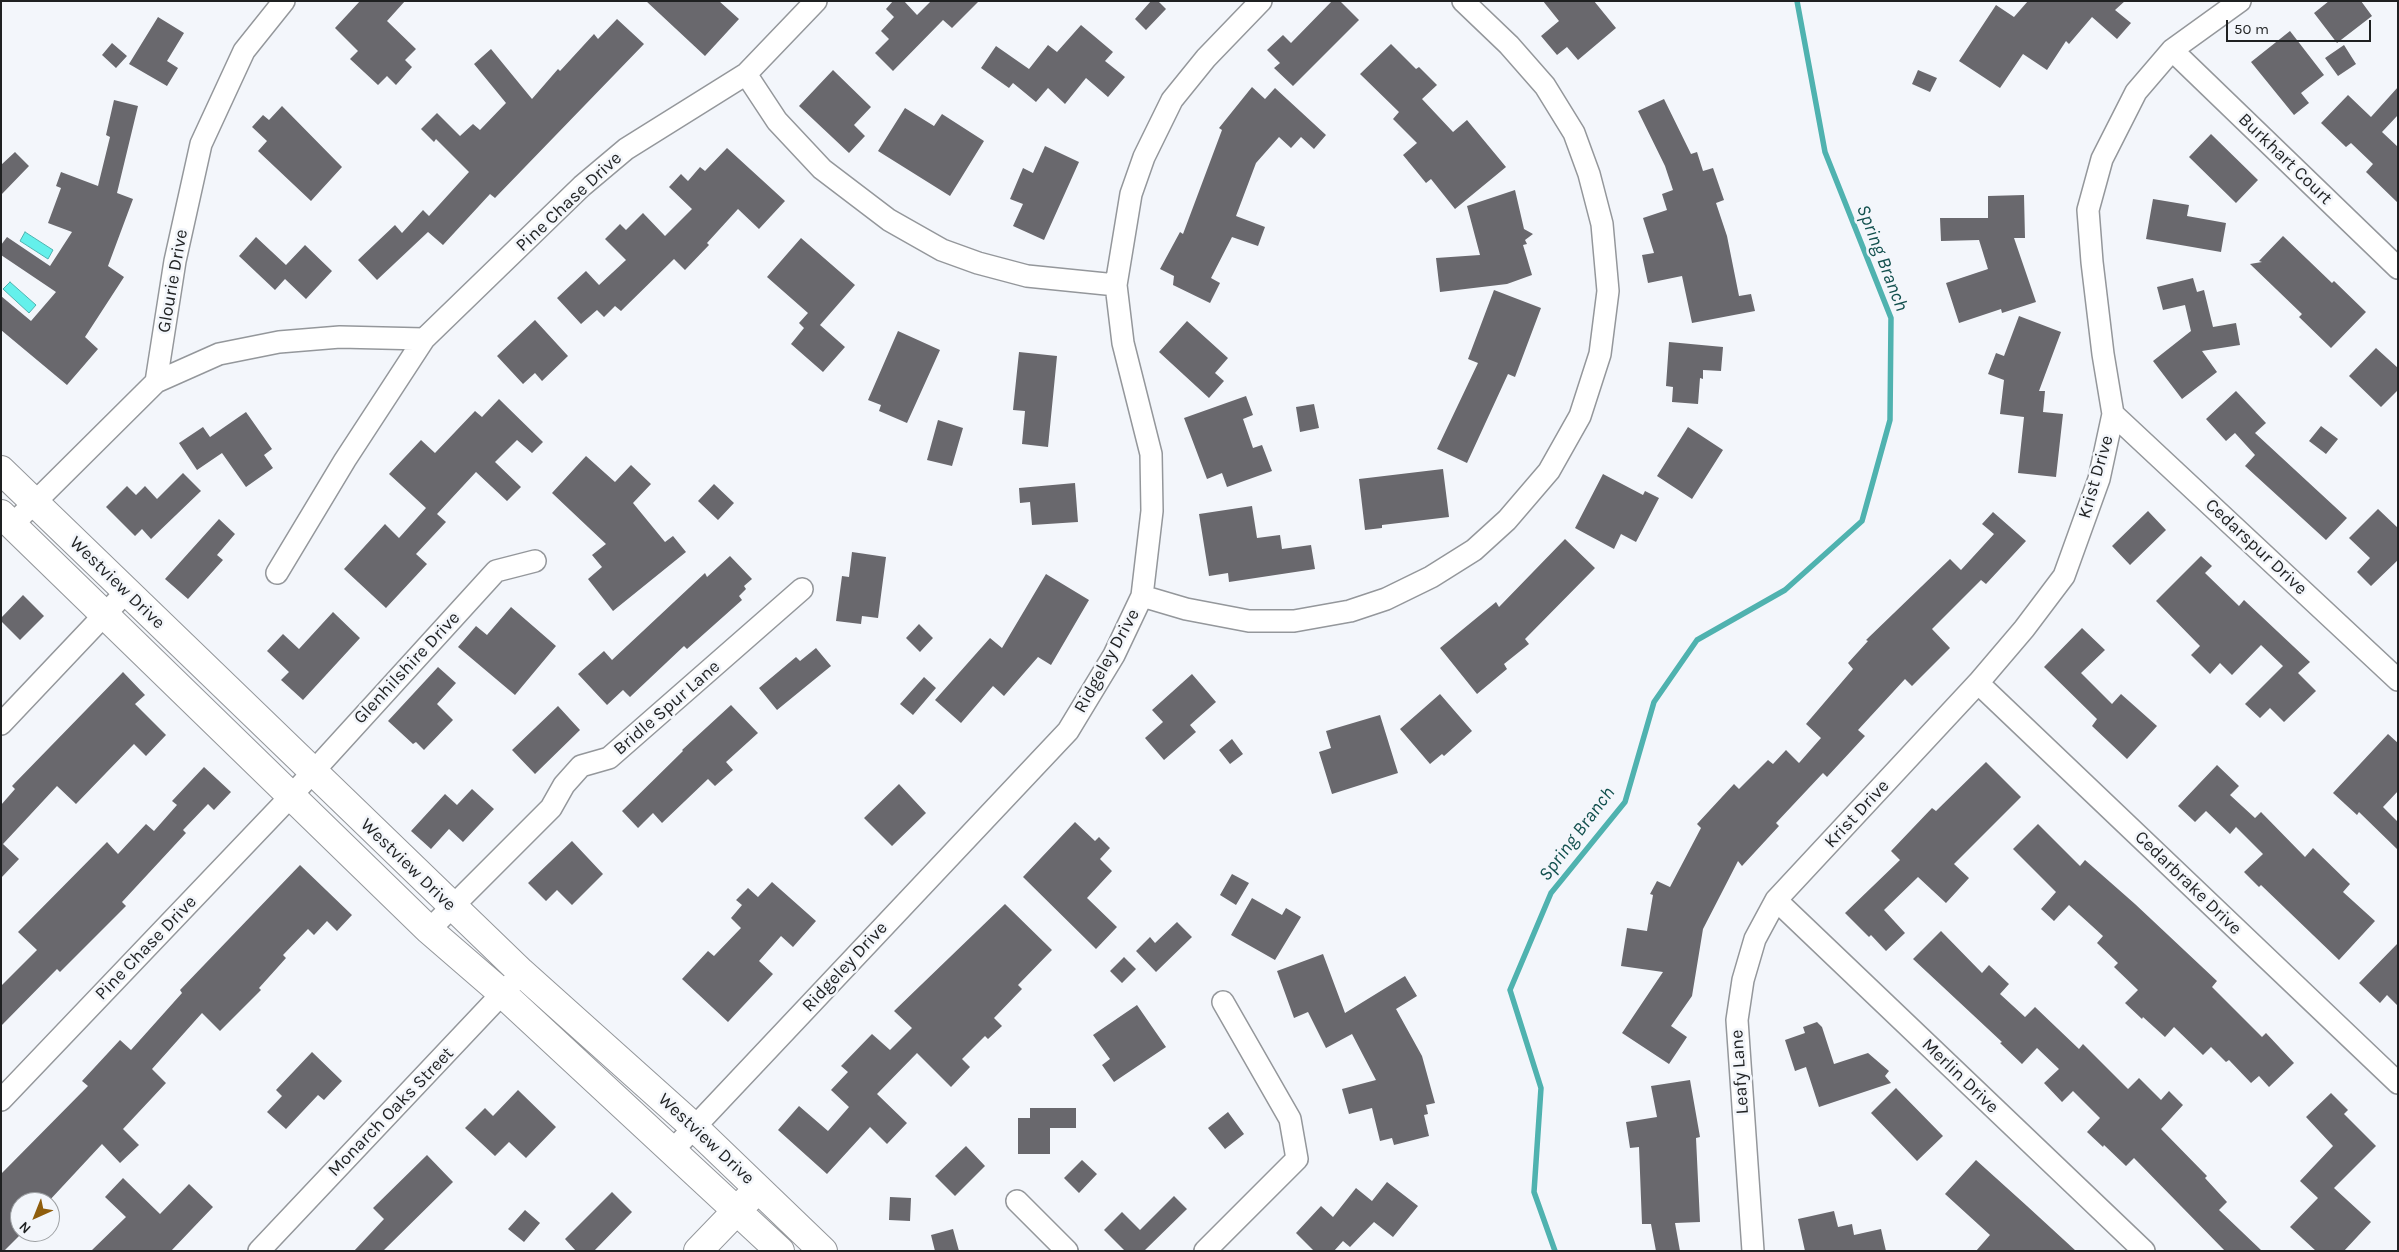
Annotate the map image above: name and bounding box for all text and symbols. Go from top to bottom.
scale bar [2229,10,2374,42]
text: 50 m [2234,20,2269,38]
street label: Burkhart Court [2234,109,2336,209]
street label: Pine Chase Drive [512,148,626,256]
water label: Spring Branch [1851,201,1913,315]
street label: Glourie Drive [153,228,193,334]
street label: Krist Drive [2074,433,2118,521]
street label: Cedarspur Drive [2201,494,2311,600]
street label: Westview Drive [65,532,169,634]
street label: Ridgeley Drive [1070,605,1144,717]
street label: Glenhilshire Drive [349,607,465,729]
street label: Bridle Spur Lane [609,656,725,760]
street label: Krist Drive [1820,775,1894,853]
water label: Spring Branch [1534,782,1620,886]
street label: Westview Drive [356,814,460,916]
street label: Cedarbrake Drive [2130,827,2246,939]
street label: Pine Chase Drive [91,891,201,1005]
street label: Ridgeley Drive [798,917,892,1017]
street label: Leafy Lane [1726,1029,1754,1115]
street label: Merlin Drive [1917,1034,2003,1118]
street label: Monarch Oaks Street [324,1043,458,1181]
street label: Westview Drive [653,1089,759,1189]
north arrow [10,1192,60,1242]
text: N [15,1218,34,1237]

